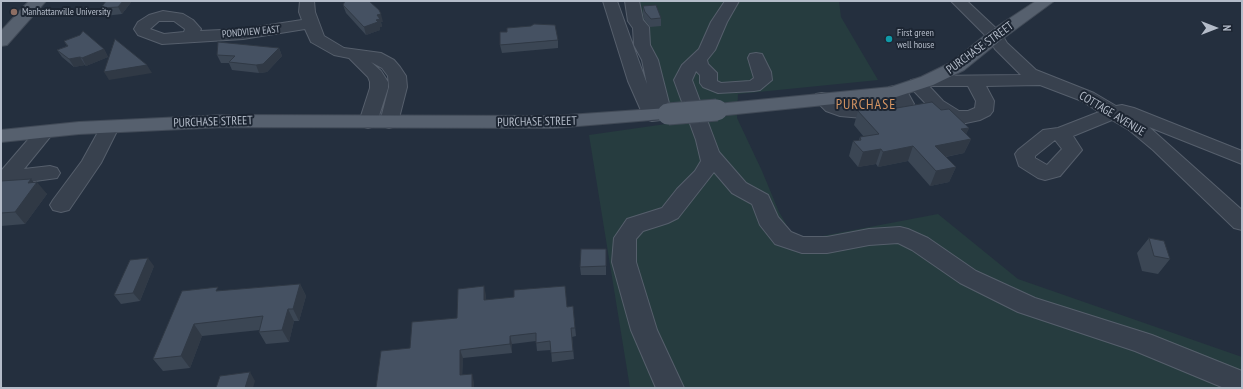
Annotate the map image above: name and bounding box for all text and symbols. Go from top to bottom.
place label: Manhattanville University [22,6,111,18]
marker: Manhattanville University [9,7,19,17]
north arrow [1195,8,1235,48]
street label: PURCHASE STREET [944,19,1016,77]
street label: PONDVIEW EAST [222,23,280,41]
text: N [1220,25,1234,31]
place label: First green well house [897,27,934,50]
marker: First green well house [884,34,894,44]
street label: COTTAGE AVENUE [1076,89,1148,139]
district label: PURCHASE [836,97,896,113]
street label: PURCHASE STREET [173,113,253,131]
street label: PURCHASE STREET [497,114,577,130]

